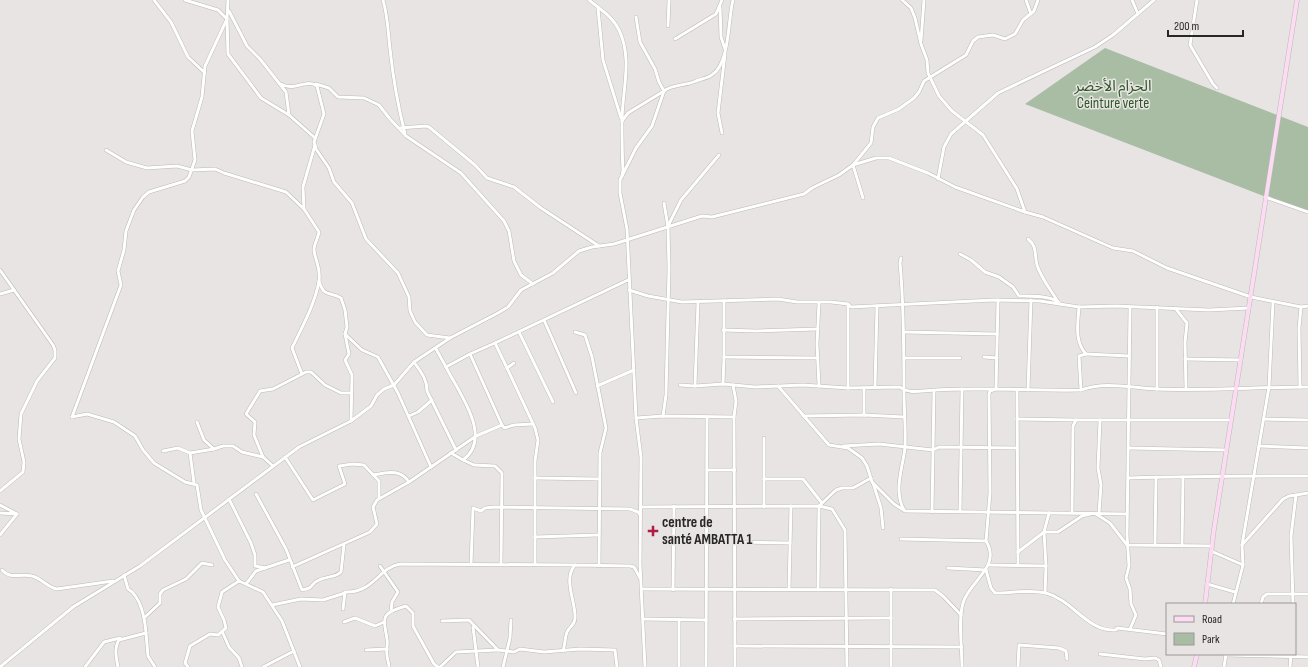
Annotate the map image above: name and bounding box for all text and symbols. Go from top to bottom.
scale bar [1168,12,1243,38]
text: 200 m [1174,19,1200,34]
park label: الحزام الأخضر Ceinture verte [1073,77,1152,113]
place label: centre de santé AMBATTA 1 [662,513,752,549]
marker: centre de santé AMBATTA 1 [647,525,659,537]
legend [1166,603,1296,655]
text: Road [1202,612,1222,627]
text: Park [1202,632,1220,647]

